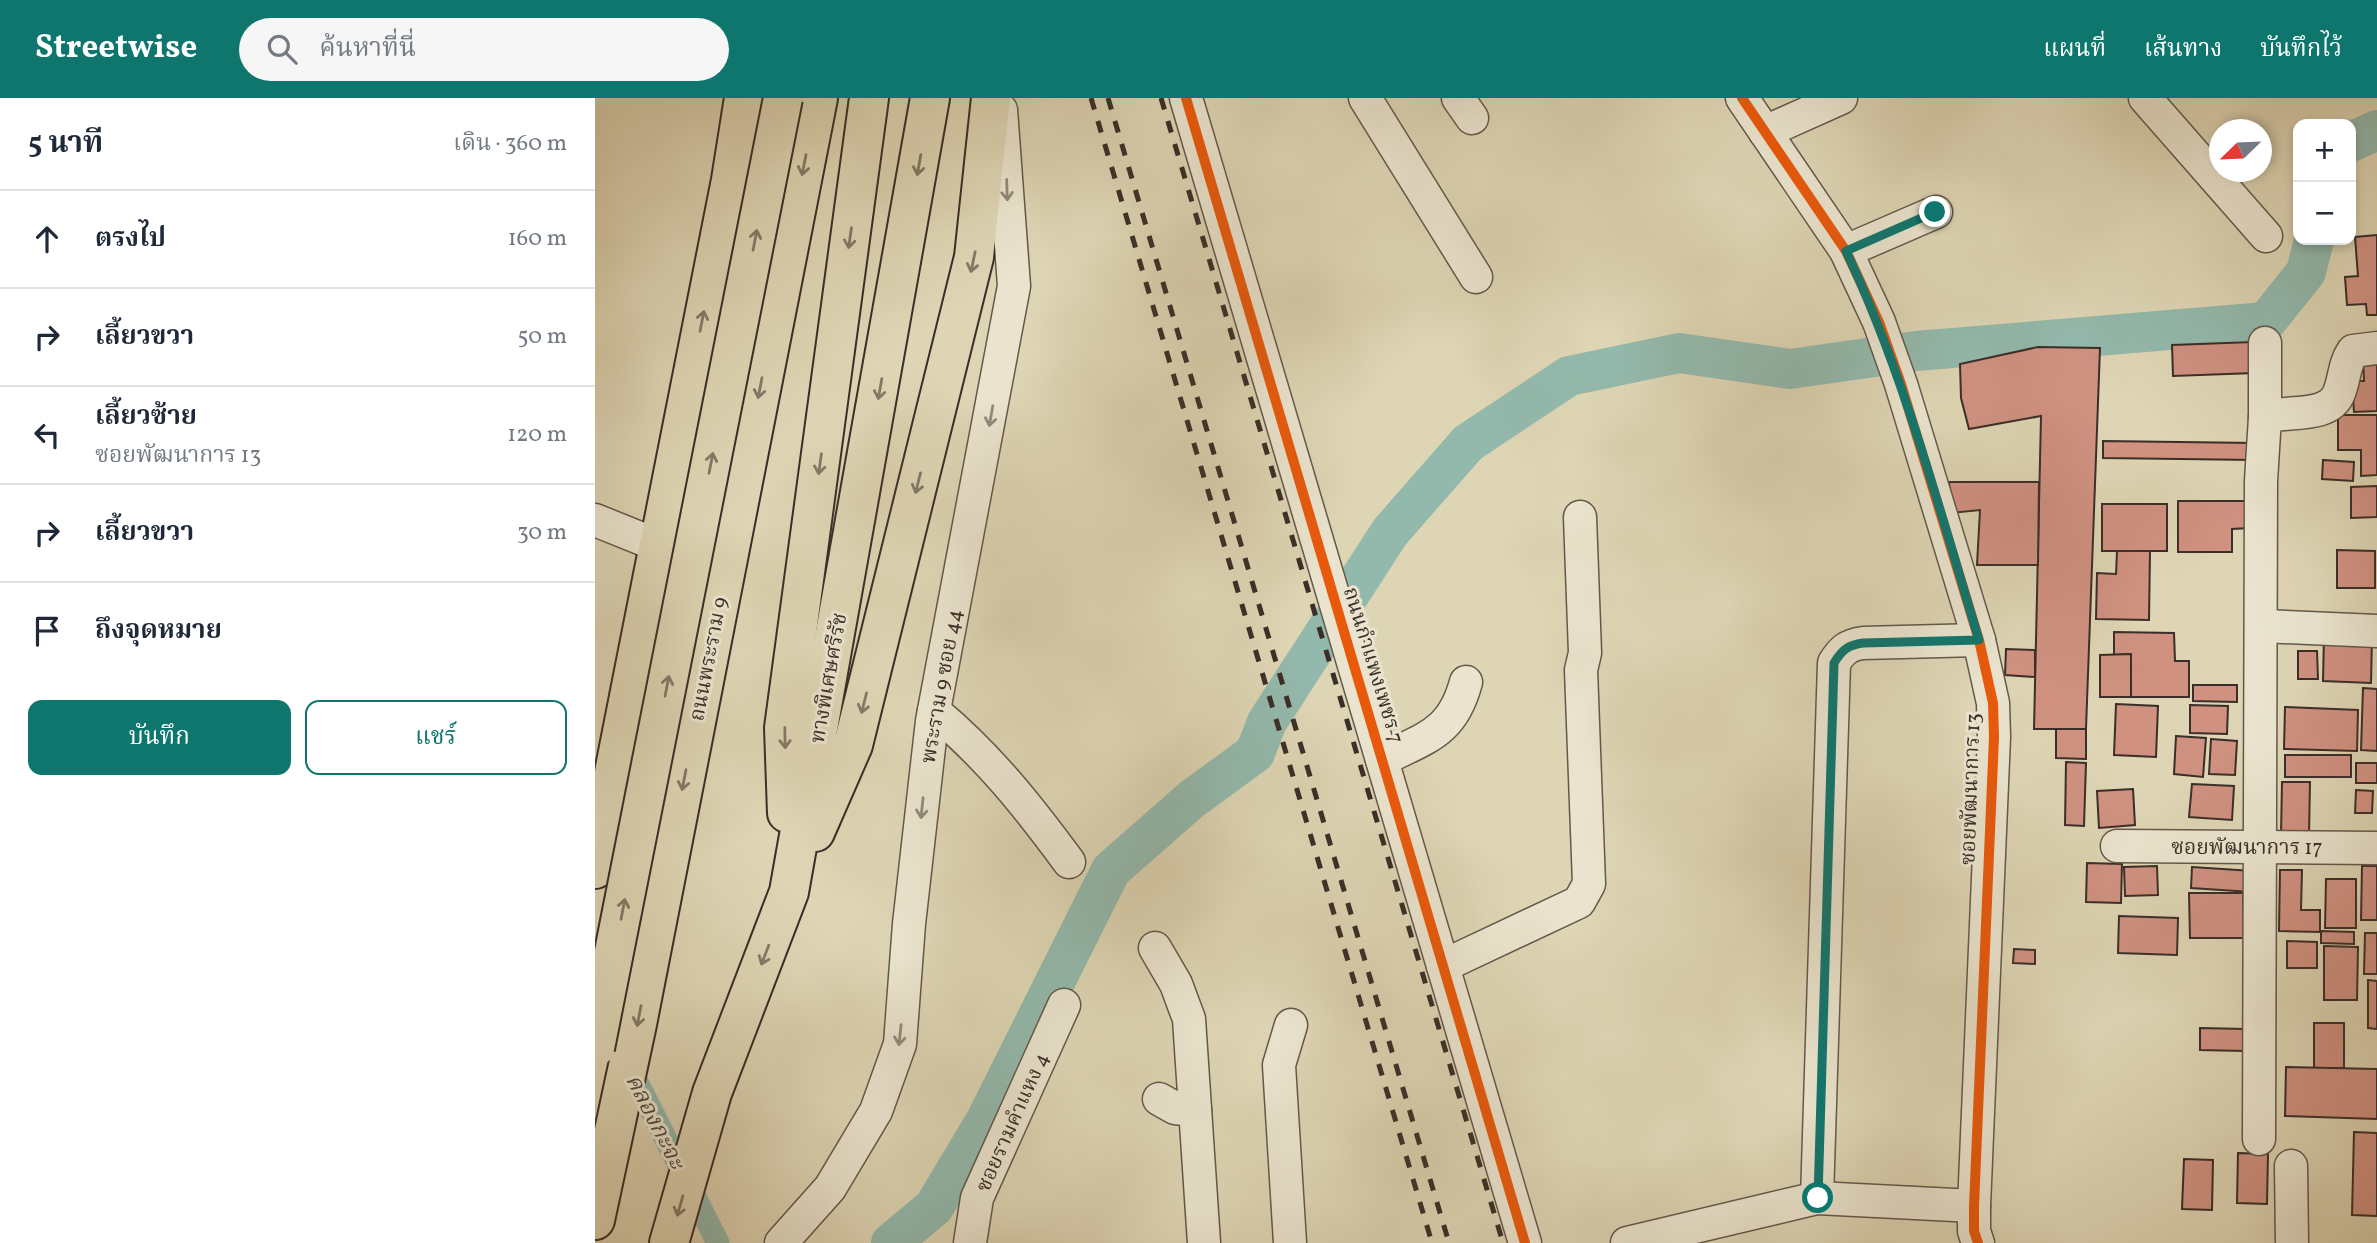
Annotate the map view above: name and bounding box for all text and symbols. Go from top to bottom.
search box [239,18,729,81]
text: Streetwise [35,26,197,72]
icon: search [263,30,301,68]
text: ค้นหาที่นี่ [319,31,416,67]
text: แผนที่ [2043,33,2106,67]
text: เส้นทาง [2144,33,2222,67]
text: บันทึกไว้ [2260,33,2342,67]
north arrow [2209,119,2272,182]
map controls [2293,119,2356,245]
button: + [2293,119,2356,182]
text: 5 นาที [28,123,103,165]
text: เดิน · 360 m [453,128,567,160]
one-way arrow [797,153,811,176]
one-way arrow [912,153,925,176]
one-way arrow [1001,179,1014,202]
button: − [2293,182,2356,245]
route end [1919,196,1950,227]
icon: ahead [28,220,66,258]
text: ตรงไป [95,221,166,257]
text: 160 m [508,223,567,255]
one-way arrow [844,227,857,249]
one-way arrow [749,229,763,252]
one-way arrow [965,250,979,273]
one-way arrow [695,310,709,333]
icon: right [28,318,66,356]
text: เลี้ยวขวา [95,319,194,355]
text: 50 m [518,321,567,353]
one-way arrow [753,376,766,399]
one-way arrow [872,377,886,400]
text: เลี้ยวซ้าย [95,399,197,435]
one-way arrow [984,404,997,427]
icon: left [28,416,66,454]
text: 120 m [507,419,567,451]
text: ซอยพัฒนาการ 13 [95,440,261,472]
one-way arrow [705,452,718,475]
one-way arrow [813,452,826,475]
one-way arrow [911,471,924,493]
icon: right [28,514,66,552]
text: เลี้ยวขวา [95,515,194,551]
text: 30 m [517,517,567,549]
street label: ถนนกำแพงเพชร 7 [1335,584,1410,747]
street label: ถนนพระราม 9 [683,595,736,724]
street label: พระราม 9 ซอย 44 [915,607,970,766]
street label: ทางพิเศษศรีรัช [804,611,855,746]
icon: arrive [28,612,66,650]
text: ถึงจุดหมาย [95,613,222,649]
one-way arrow [660,675,674,698]
one-way arrow [857,691,870,714]
button: บันทึก [28,700,291,775]
button: แชร์ [305,700,567,775]
street label: ซอยพัฒนาการ 13 [1954,713,1989,865]
one-way arrow [778,726,791,749]
one-way arrow [677,768,691,791]
one-way arrow [915,797,928,819]
street label: ซอยพัฒนาการ 17 [2171,834,2323,863]
one-way arrow [616,898,630,921]
one-way arrow [757,944,770,966]
one-way arrow [632,1004,645,1027]
one-way arrow [894,1023,907,1046]
street label: ซอยรามคำแหง 4 [970,1048,1057,1197]
water label: คลองกะจะ [617,1069,693,1177]
route start [1802,1182,1833,1213]
one-way arrow [672,1194,685,1216]

